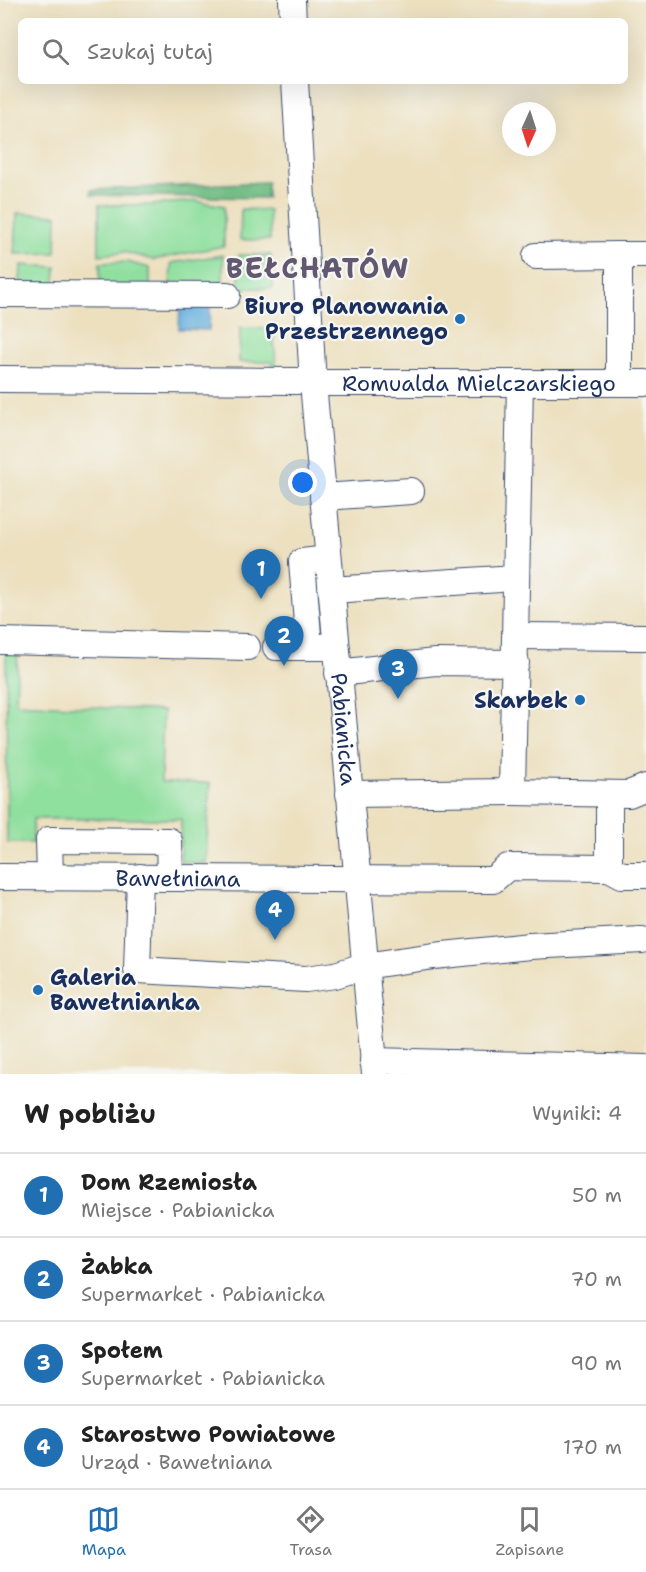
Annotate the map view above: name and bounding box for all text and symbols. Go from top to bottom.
search box [18,18,628,84]
icon: search [39,35,72,68]
text: Szukaj tutaj [87,37,213,66]
north arrow [502,102,556,156]
district label: BEŁCHATÓW [226,248,410,287]
place label: Biuro Planowania Przestrzennego [245,292,448,346]
marker: Biuro Planowania Przestrzennego [453,312,467,326]
street label: Romualda Mielczarskiego [342,369,616,398]
your location [288,468,317,497]
pin: 1 [242,550,280,599]
pin: 2 [264,616,304,666]
pin: 3 [378,650,418,699]
street label: Pabianicka [324,671,363,787]
place label: Skarbek [474,686,568,715]
marker: Skarbek [573,693,587,707]
street label: Bawełniana [115,864,241,893]
pin: 4 [256,890,294,940]
place label: Galeria Bawełnianka [50,963,200,1017]
marker: Galeria Bawełnianka [31,983,45,997]
text: W pobliżu [24,1096,156,1131]
text: Wyniki: 4 [532,1100,622,1126]
text: Dom Rzemiosła [81,1168,257,1197]
text: 1 [39,1182,48,1208]
text: 50 m [572,1182,622,1208]
text: Miejsce · Pabianicka [81,1197,274,1223]
text: Żabka [81,1252,153,1281]
text: 2 [37,1266,51,1292]
text: 70 m [570,1266,622,1292]
text: Supermarket · Pabianicka [81,1281,325,1307]
text: Społem [81,1336,163,1365]
text: 3 [37,1350,51,1376]
text: 90 m [570,1350,622,1376]
text: Supermarket · Pabianicka [81,1365,325,1391]
text: Starostwo Powiatowe [81,1420,336,1449]
text: 4 [37,1434,51,1460]
text: 170 m [563,1434,622,1460]
text: Urząd · Bawełniana [81,1449,272,1475]
tab: Mapa [82,1503,126,1560]
tab: Trasa [289,1503,332,1560]
tab: Zapisane [495,1503,564,1560]

